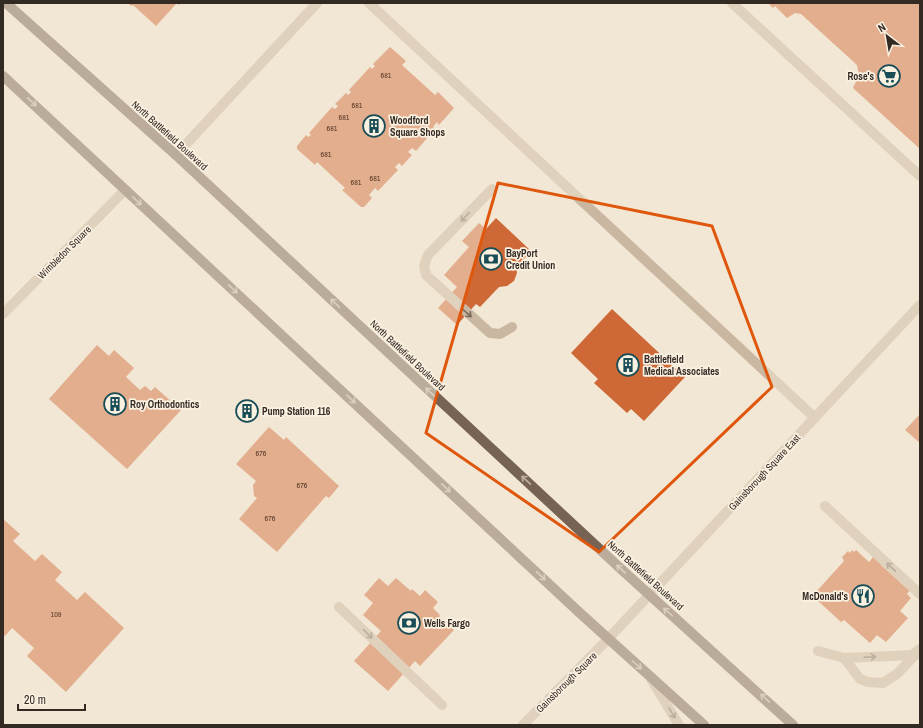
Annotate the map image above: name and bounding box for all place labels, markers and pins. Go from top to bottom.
supermarket icon: Rose's [876,63,902,89]
place label: Rose's [847,70,874,83]
building icon: Woodford Square Shops [361,113,387,139]
place label: Woodford Square Shops [390,114,446,139]
bank icon: BayPort Credit Union [478,246,504,272]
place label: BayPort Credit Union [506,247,555,272]
building icon: Battlefield Medical Associates [615,352,641,378]
place label: Battlefield Medical Associates [644,353,720,378]
building icon: Roy Orthodontics [102,391,128,417]
place label: Roy Orthodontics [130,398,200,411]
building icon: Pump Station 116 [234,398,260,424]
place label: Pump Station 116 [262,405,331,418]
restaurant icon: McDonald's [850,583,876,609]
place label: McDonald's [802,590,848,603]
bank icon: Wells Fargo [396,610,422,636]
place label: Wells Fargo [424,617,470,630]

